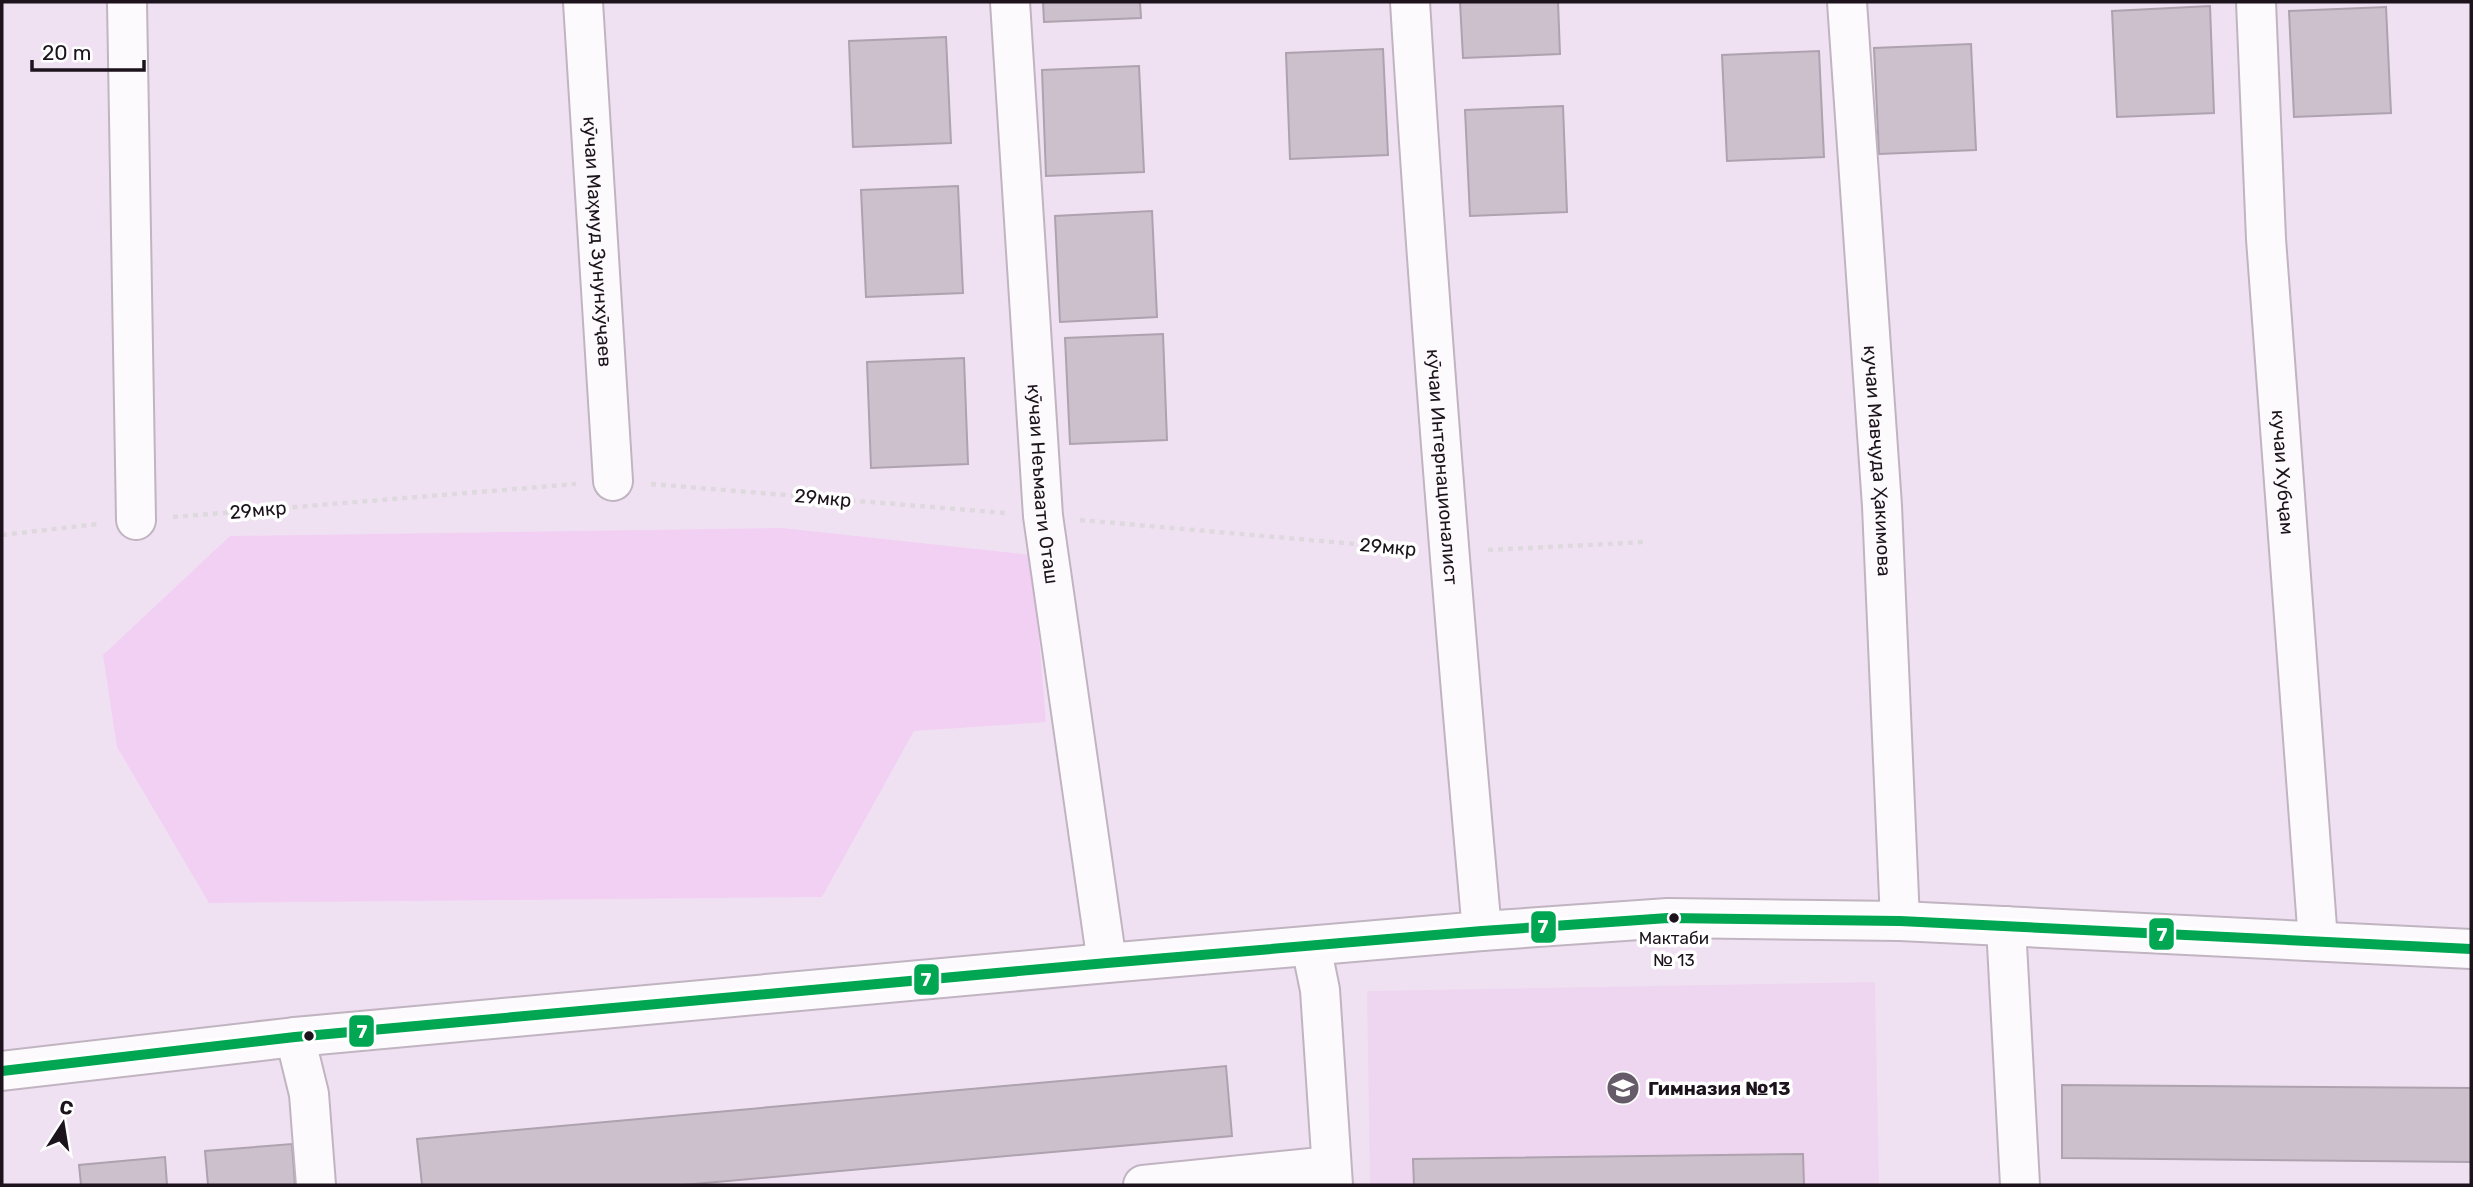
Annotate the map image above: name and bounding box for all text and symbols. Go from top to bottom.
scale bar [32,28,144,72]
text: 20 m [42,40,91,65]
street label: кӯчаи Маҳмуд Зунунхӯҷаев [579,115,617,368]
street label: кучаи Мавҷуда Ҳакимова [1859,345,1897,577]
street label: кӯчаи Интернационалист [1422,348,1464,586]
street label: кӯчаи Неъмаати Оташ [1023,383,1064,585]
street label: кучаи Хубҷам [2267,409,2299,535]
street label: 29мкр [794,484,852,512]
street label: 29мкр [229,496,287,524]
street label: 29мкр [1359,533,1417,561]
line badge: 7 [1530,910,1557,944]
marker: Мактаби № 13 [1667,911,1681,925]
text: 7 [1538,915,1549,938]
line badge: 7 [2148,917,2175,951]
text: 7 [2157,923,2168,946]
place label: Мактаби № 13 [1639,928,1709,970]
line badge: 7 [913,963,940,996]
text: 7 [921,968,932,991]
line badge: 7 [348,1014,375,1048]
text: 7 [357,1020,368,1043]
unlabelled marker [302,1029,316,1043]
school or university icon: Гимназия №13 [1604,1069,1642,1107]
place label: Гимназия №13 [1648,1077,1790,1100]
north arrow [28,1089,98,1159]
text: С [58,1095,75,1120]

